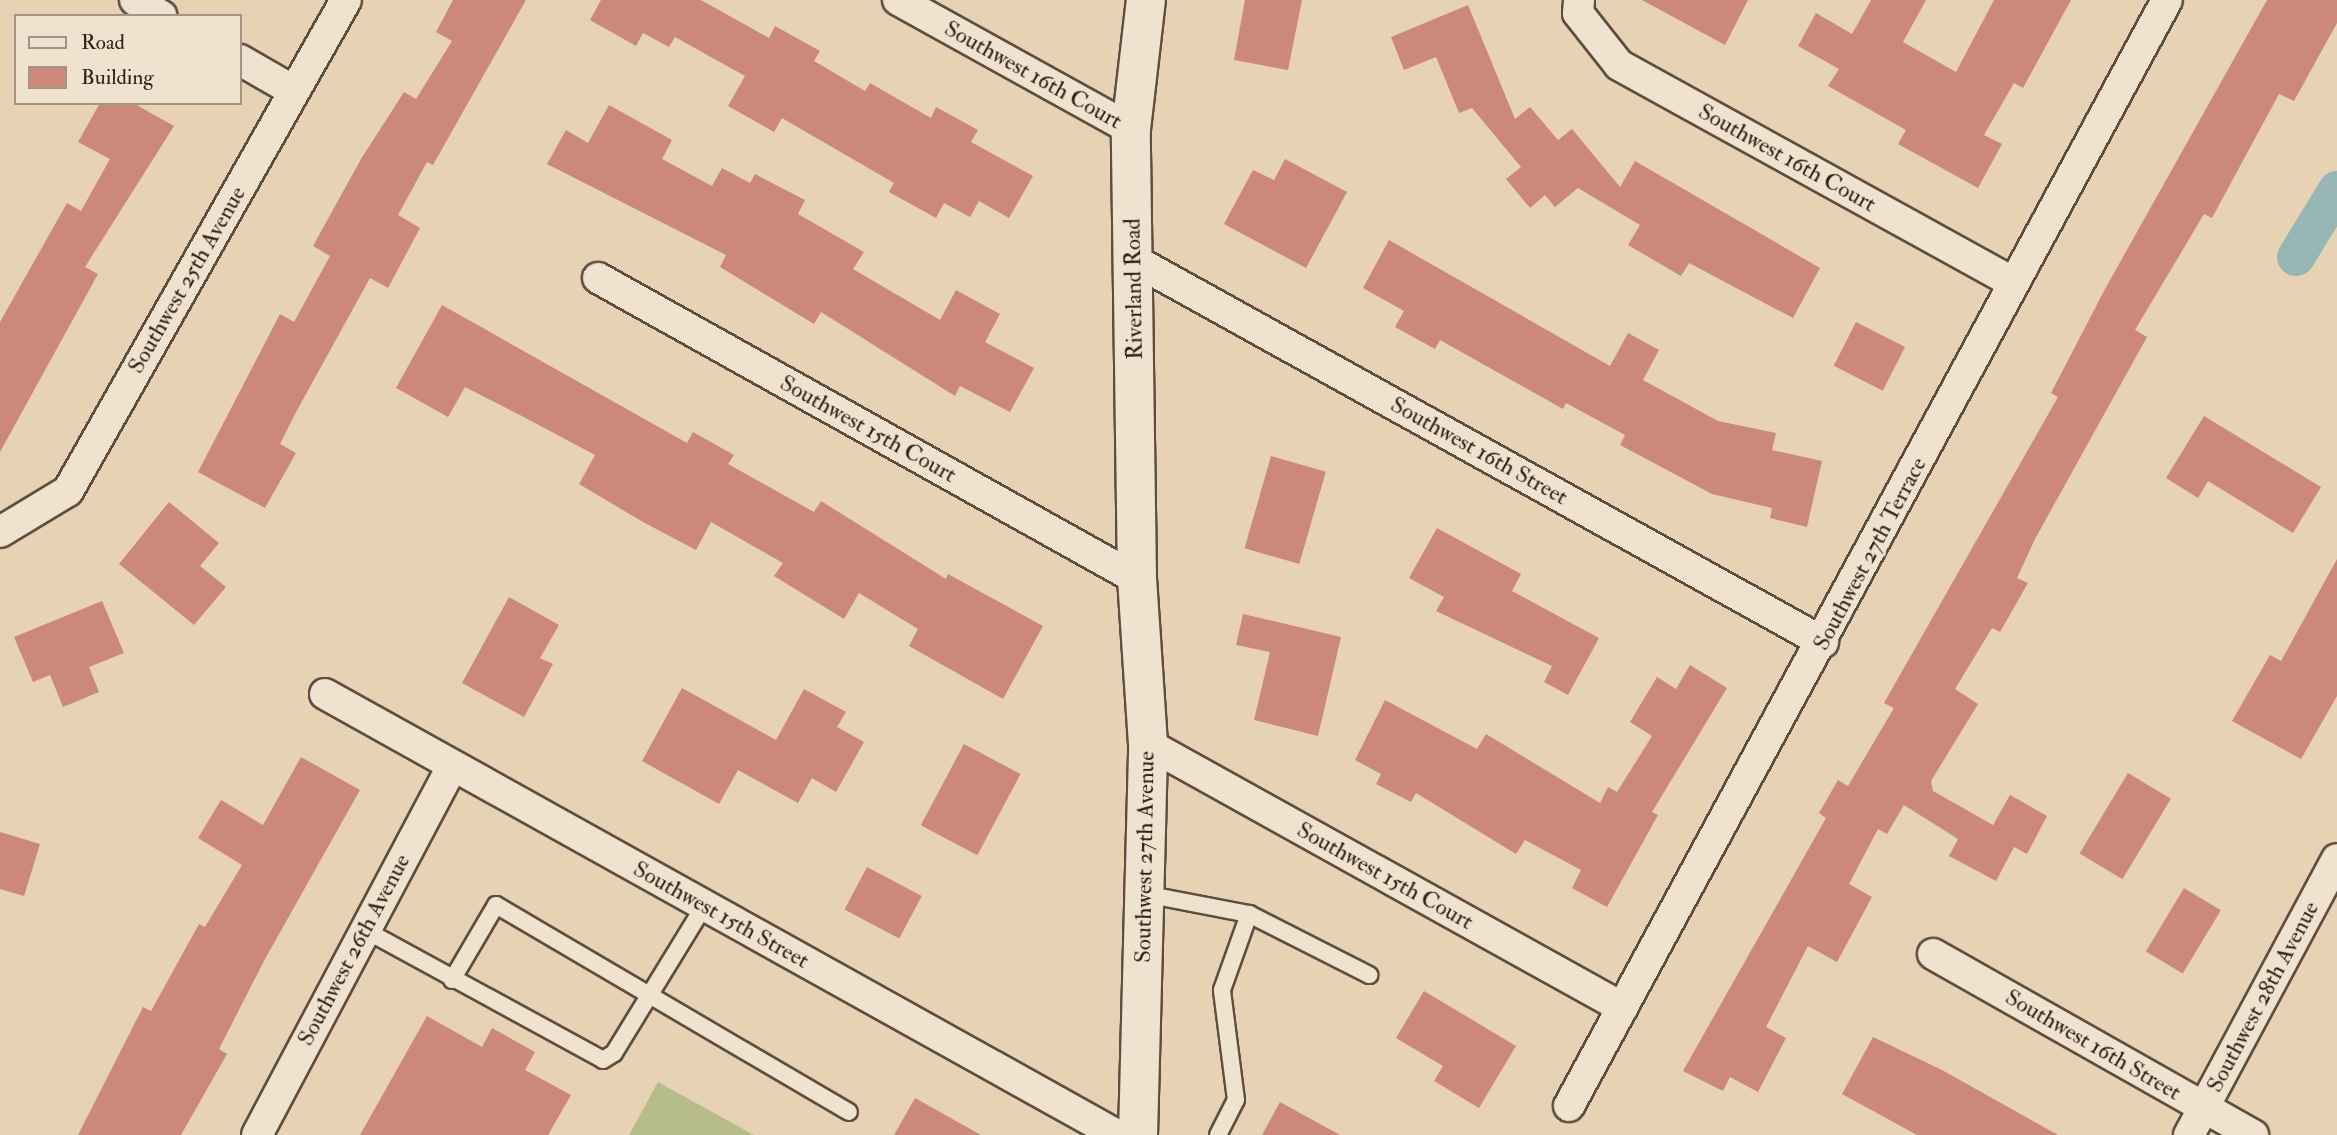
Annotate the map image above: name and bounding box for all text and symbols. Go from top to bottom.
legend [14,14,242,105]
street label: Southwest 16th Court [939,15,1127,135]
text: Road [81,29,125,56]
text: Building [81,64,154,91]
street label: Southwest 16th Court [1693,98,1881,218]
street label: Southwest 25th Avenue [122,182,252,378]
street label: Riverland Road [1119,218,1149,360]
street label: Southwest 15th Court [775,369,961,489]
street label: Southwest 16th Street [1386,391,1572,511]
street label: Southwest 27th Terrace [1807,453,1933,655]
street label: Southwest 27th Avenue [1129,751,1161,963]
street label: Southwest 15th Court [1292,816,1478,936]
street label: Southwest 26th Avenue [292,850,416,1050]
street label: Southwest 15th Street [628,855,814,975]
street label: Southwest 28th Avenue [2201,897,2325,1097]
street label: Southwest 16th Street [2000,983,2186,1107]

